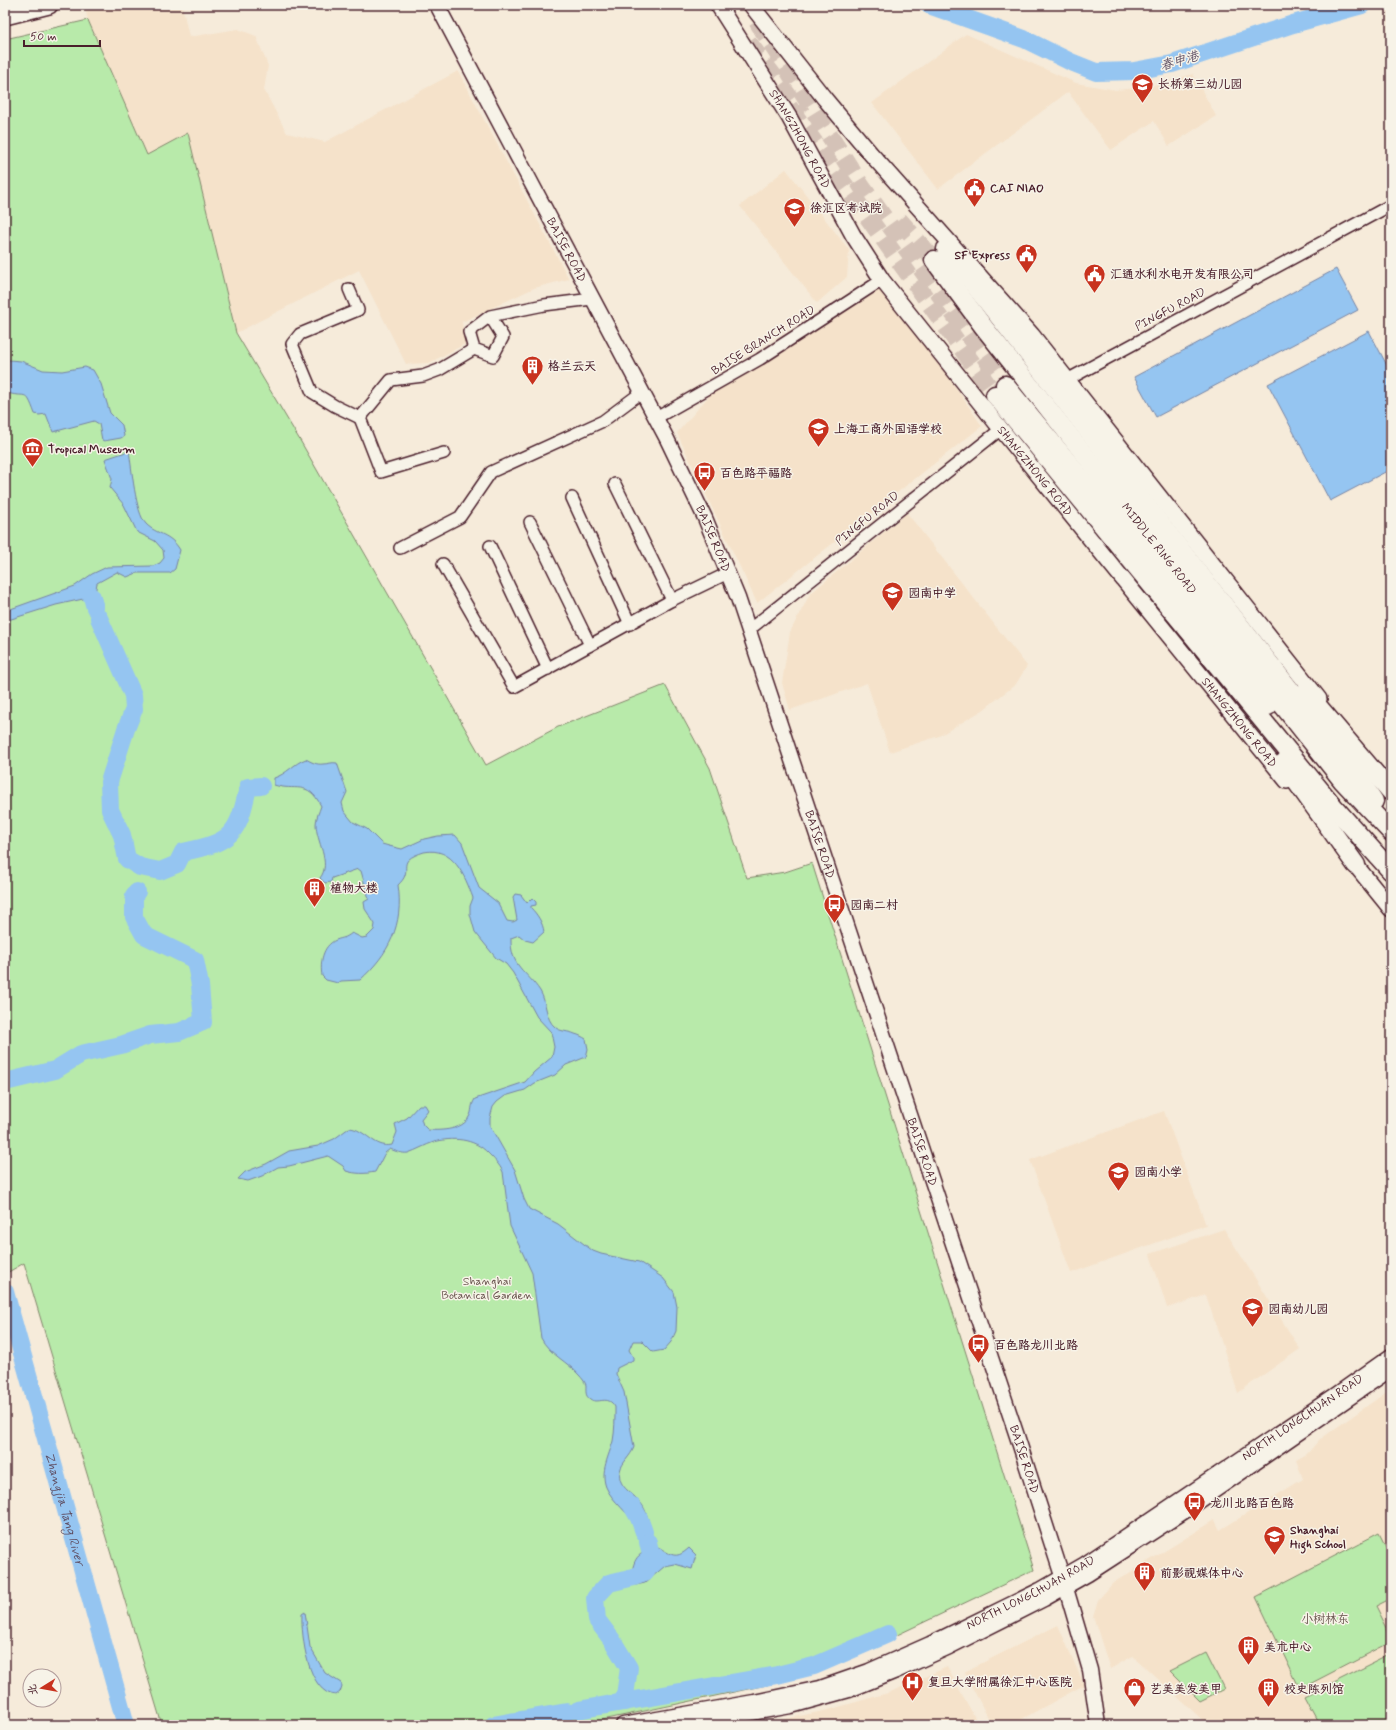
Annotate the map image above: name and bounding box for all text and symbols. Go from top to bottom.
scale bar [24,22,100,48]
text: 50 m [30,29,57,45]
water label: 春申港 [1158,47,1202,75]
school or university icon: 长桥第三幼儿园 [1130,71,1156,104]
place label: 长桥第三幼儿园 [1158,77,1242,93]
street label: SHANGZHONG ROAD [765,87,833,192]
public building icon: CAI NIAO [961,175,987,208]
place label: CAI NIAO [990,181,1044,197]
school or university icon: 徐汇区考试院 [782,195,808,228]
place label: 徐汇区考试院 [810,201,882,217]
street label: BAISE ROAD [542,215,589,285]
public building icon: SF Express [1013,242,1039,275]
place label: SF Express [954,248,1011,264]
public building icon: 汇通水利水电开发有限公司 [1081,261,1107,294]
place label: 汇通水利水电开发有限公司 [1110,267,1254,283]
street label: PINGFU ROAD [1132,285,1209,335]
street label: BAISE BRANCH ROAD [709,302,819,379]
building icon: 格兰云天 [520,353,546,386]
place label: 格兰云天 [548,359,596,375]
school or university icon: 上海工商外国语学校 [806,416,832,449]
place label: 上海工商外国语学校 [834,422,942,438]
street label: SHANGZHONG ROAD [993,423,1076,520]
museum icon: Tropical Museum [19,436,45,469]
place label: Tropical Museum [48,442,135,458]
bus stop icon: 百色路平福路 [691,460,717,493]
place label: 百色路平福路 [720,466,792,482]
street label: PINGFU ROAD [832,488,903,550]
street label: MIDDLE RING ROAD [1117,500,1199,598]
street label: BAISE ROAD [691,503,733,575]
school or university icon: 园南中学 [880,580,906,613]
place label: 园南中学 [908,586,956,602]
street label: SHANGZHONG ROAD [1197,675,1280,771]
street label: BAISE ROAD [800,809,838,881]
building icon: 植物大楼 [302,875,328,908]
place label: 植物大楼 [330,881,378,897]
bus stop icon: 园南二村 [821,892,847,925]
place label: 园南二村 [850,898,898,914]
street label: BAISE ROAD [903,1116,940,1188]
school or university icon: 园南小学 [1105,1159,1131,1192]
place label: 园南小学 [1134,1165,1182,1181]
park label: Shanghai Botanical Garden [441,1274,533,1304]
school or university icon: 园南幼儿园 [1239,1296,1265,1329]
place label: 园南幼儿园 [1268,1302,1328,1318]
bus stop icon: 百色路龙川北路 [965,1332,991,1365]
place label: 百色路龙川北路 [994,1338,1078,1354]
street label: NORTH LONGCHUAN ROAD [1239,1371,1367,1465]
street label: BAISE ROAD [1005,1423,1042,1496]
water label: Zhangjia Tang River [40,1450,89,1570]
bus stop icon: 龙川北路百色路 [1182,1490,1208,1523]
place label: 龙川北路百色路 [1210,1496,1294,1512]
place label: Shanghai High School [1290,1523,1346,1554]
school or university icon: Shanghai High School [1261,1524,1287,1557]
street label: NORTH LONGCHUAN ROAD [964,1553,1098,1634]
building icon: 前影视媒体中心 [1132,1560,1158,1593]
place label: 前影视媒体中心 [1160,1566,1244,1582]
park label: 小树林东 [1301,1612,1349,1628]
building icon: 美术中心 [1236,1634,1262,1667]
place label: 美术中心 [1264,1640,1312,1656]
north arrow [22,1668,62,1708]
hospital icon: 复旦大学附属徐汇中心医院 [899,1669,925,1702]
place label: 复旦大学附属徐汇中心医院 [928,1675,1072,1691]
shop icon: 艺美美发美甲 [1121,1676,1147,1709]
building icon: 校史陈列馆 [1256,1676,1282,1709]
place label: 艺美美发美甲 [1150,1682,1222,1698]
place label: 校史陈列馆 [1284,1682,1344,1698]
text: 北 [25,1683,41,1696]

